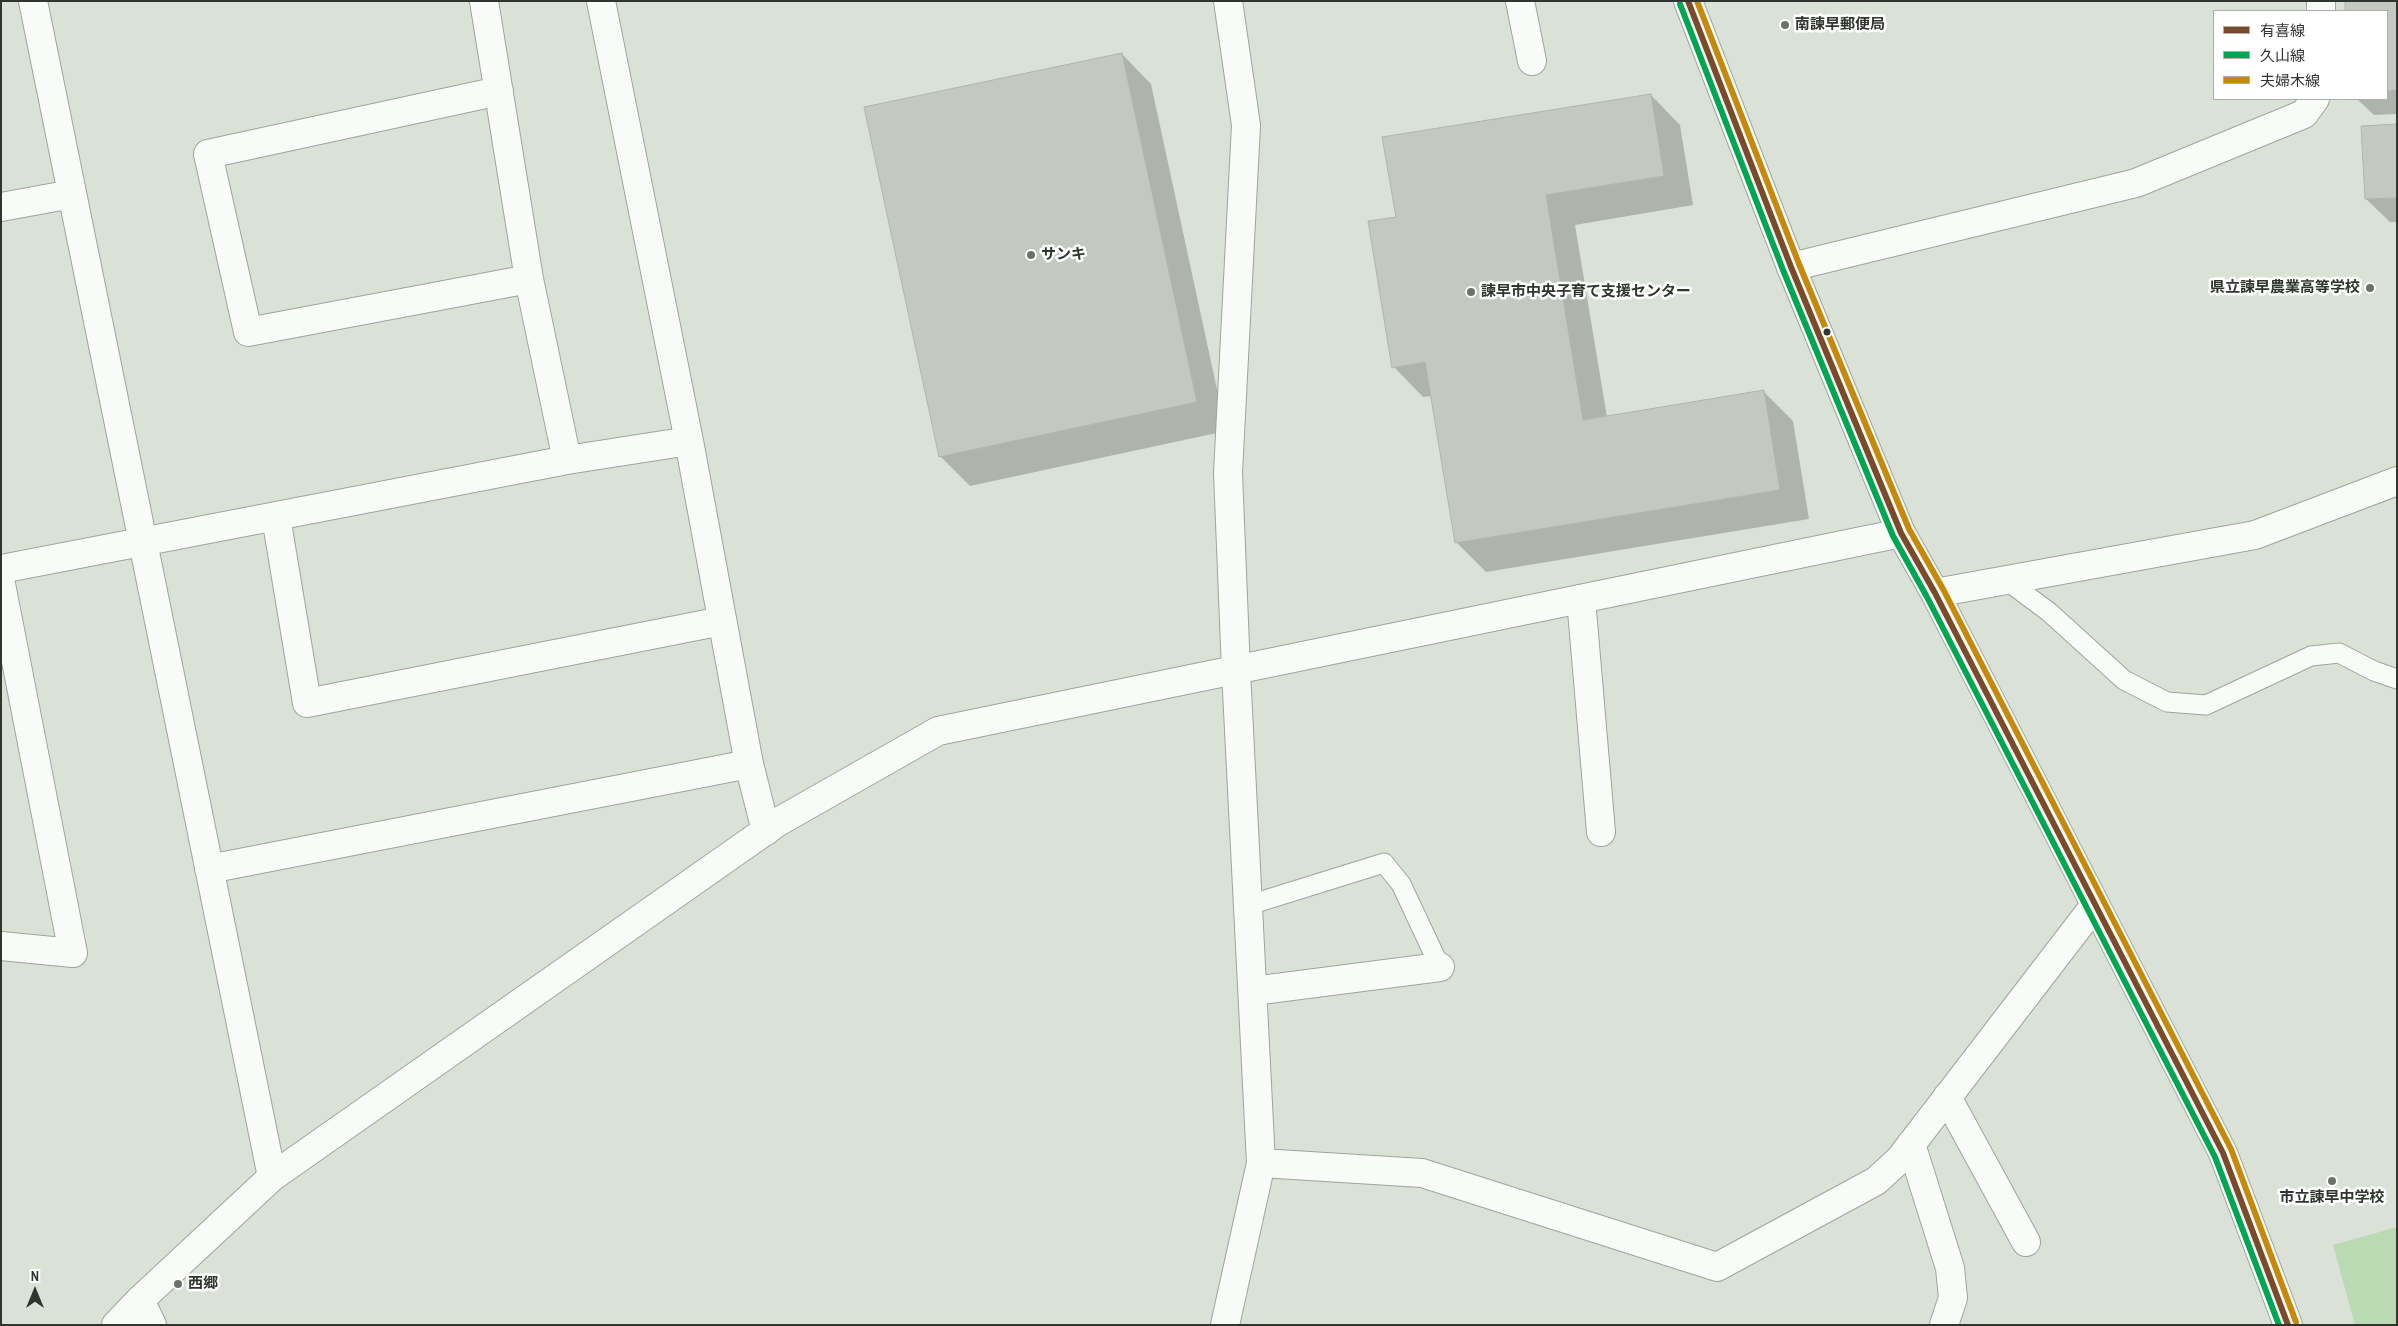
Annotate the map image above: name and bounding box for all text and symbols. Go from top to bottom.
legend [2213,10,2388,100]
place label: 南諫早郵便局 [1795,16,1885,34]
marker: 南諫早郵便局 [1779,19,1791,31]
text: 有喜線 [2260,20,2305,41]
text: 久山線 [2260,45,2305,66]
text: 夫婦木線 [2260,70,2320,91]
place label: サンキ [1041,246,1086,264]
marker: サンキ [1025,249,1037,261]
place label: 県立諫早農業高等学校 [2210,279,2360,297]
marker: 県立諫早農業高等学校 [2364,282,2376,294]
place label: 諫早市中央子育て支援センター [1481,283,1691,301]
marker: 諫早市中央子育て支援センター [1465,286,1477,298]
unlabelled marker [1822,327,1832,337]
marker: 市立諫早中学校 [2326,1175,2338,1187]
place label: 市立諫早中学校 [2280,1189,2384,1207]
north arrow [10,1266,60,1316]
text: N [31,1267,39,1285]
place label: 西郷 [188,1275,218,1293]
marker: 西郷 [172,1278,184,1290]

